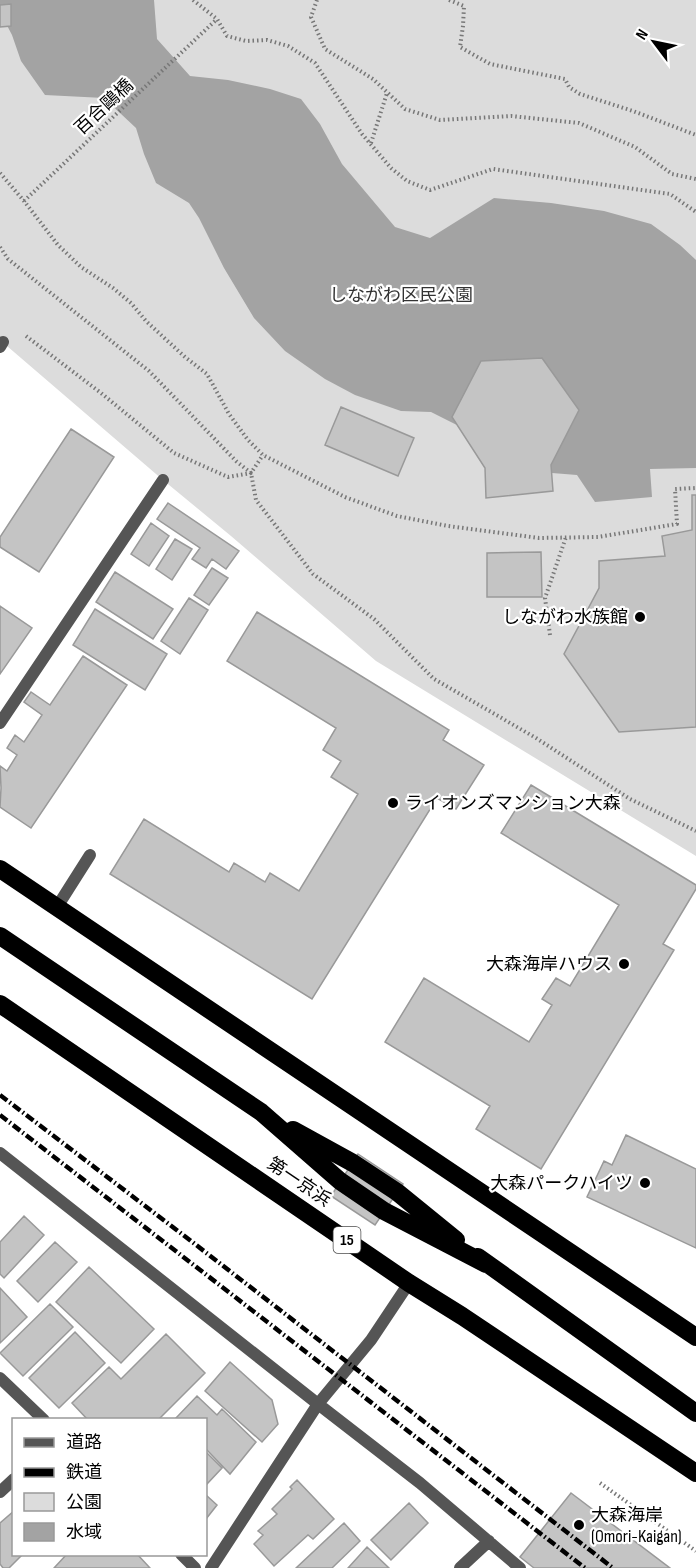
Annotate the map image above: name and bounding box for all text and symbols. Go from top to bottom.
north arrow [624,12,684,72]
text: N [632,26,653,44]
street label: 百合鷗橋 [71,75,137,139]
park label: しながわ区民公園 [329,285,473,306]
place label: しながわ水族館 [502,607,628,628]
marker: しながわ水族館 [633,610,647,624]
place label: ライオンズマンション大森 [405,793,621,814]
marker: ライオンズマンション大森 [386,796,400,810]
place label: 大森海岸ハウス [486,954,612,975]
marker: 大森海岸ハウス [617,957,631,971]
street label: 第一京浜 [263,1153,335,1211]
place label: 大森パークハイツ [490,1173,633,1194]
marker: 大森パークハイツ [638,1176,652,1190]
road number: 15 [334,1227,360,1253]
legend [12,1418,207,1556]
text: 道路 [66,1432,102,1453]
text: 鉄道 [66,1462,102,1483]
text: 公園 [66,1492,102,1513]
place label: 大森海岸 (Omori-Kaigan) [591,1505,682,1547]
marker: 大森海岸 (Omori-Kaigan) [572,1518,586,1532]
text: 水域 [66,1522,102,1543]

